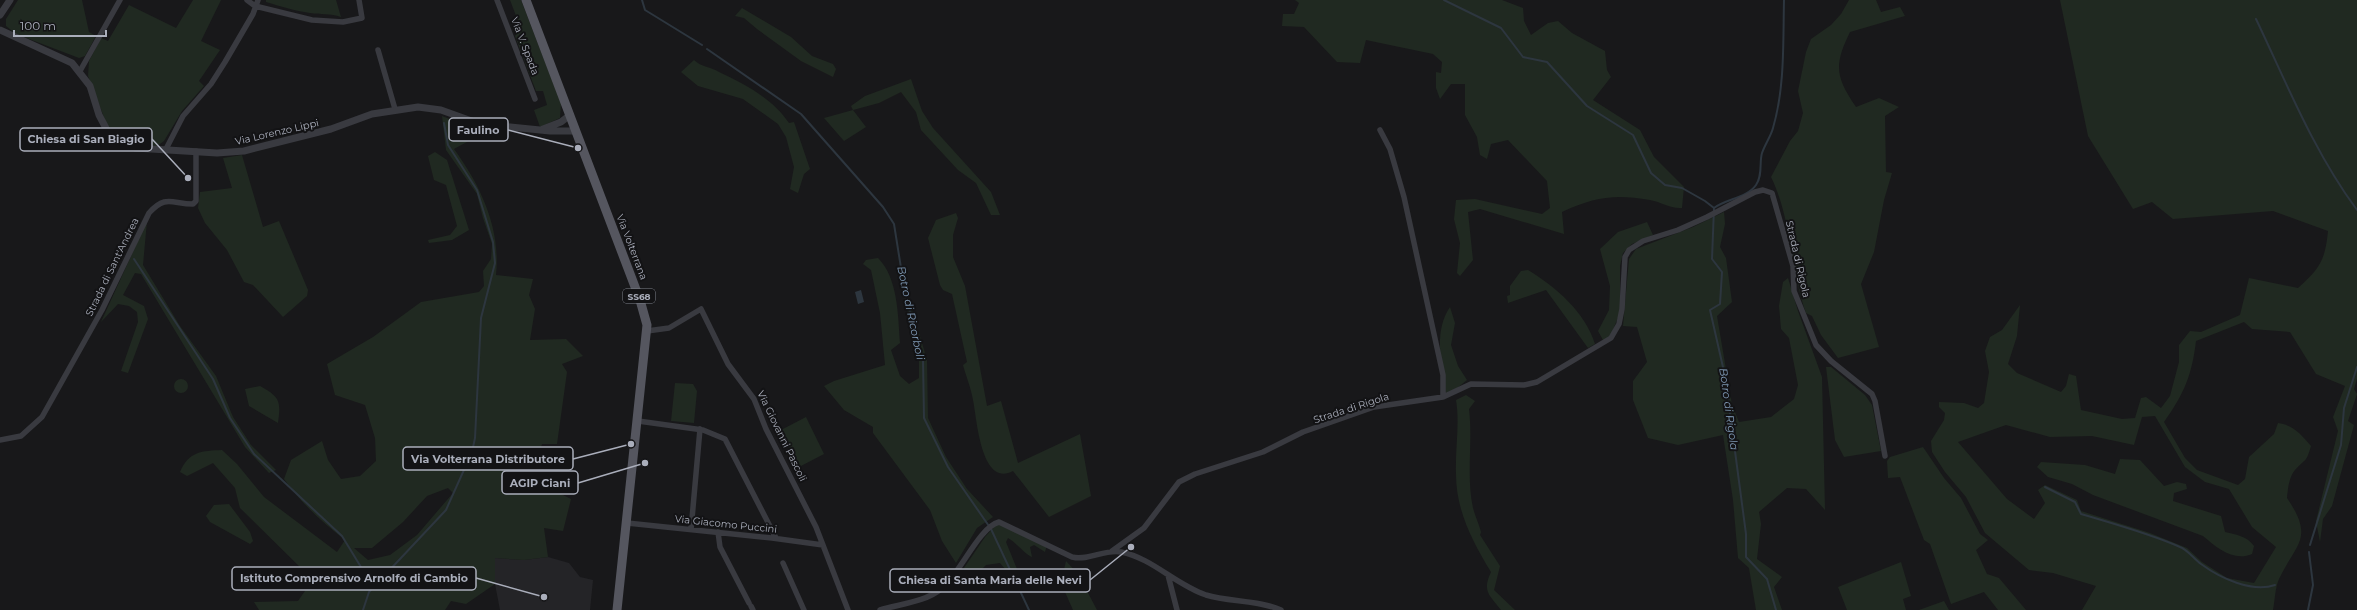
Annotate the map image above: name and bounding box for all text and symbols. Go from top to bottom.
scale bar [14,12,106,38]
street label: Via V. Spada [508,15,542,77]
text: 100 m [20,18,56,33]
street label: Via Lorenzo Lippi [234,116,320,148]
callout: Faulino [449,118,508,141]
text: Faulino [457,123,499,137]
callout: Chiesa di San Biagio [20,128,152,151]
text: Chiesa di San Biagio [28,132,144,146]
street label: Via Volterrana [614,212,650,282]
street label: Strada di Sant'Andrea [82,216,142,318]
street label: Strada di Rigola [1783,219,1813,299]
water label: Botro di Ricorboli [894,265,928,361]
road number: SS68 [623,289,655,303]
water label: Botro di Rigola [1716,367,1742,451]
street label: Via Giovanni Pascoli [754,388,810,484]
street label: Strada di Rigola [1312,390,1390,426]
callout: Via Volterrana Distributore [403,447,573,470]
text: Via Volterrana Distributore [410,452,565,466]
callout: AGIP Ciani [502,471,578,494]
text: AGIP Ciani [509,476,570,490]
street label: Via Giacomo Puccini [674,512,778,536]
callout: Istituto Comprensivo Arnolfo di Cambio [232,567,476,590]
callout: Chiesa di Santa Maria delle Nevi [890,569,1090,592]
text: Istituto Comprensivo Arnolfo di Cambio [240,571,468,585]
text: Chiesa di Santa Maria delle Nevi [898,573,1082,587]

